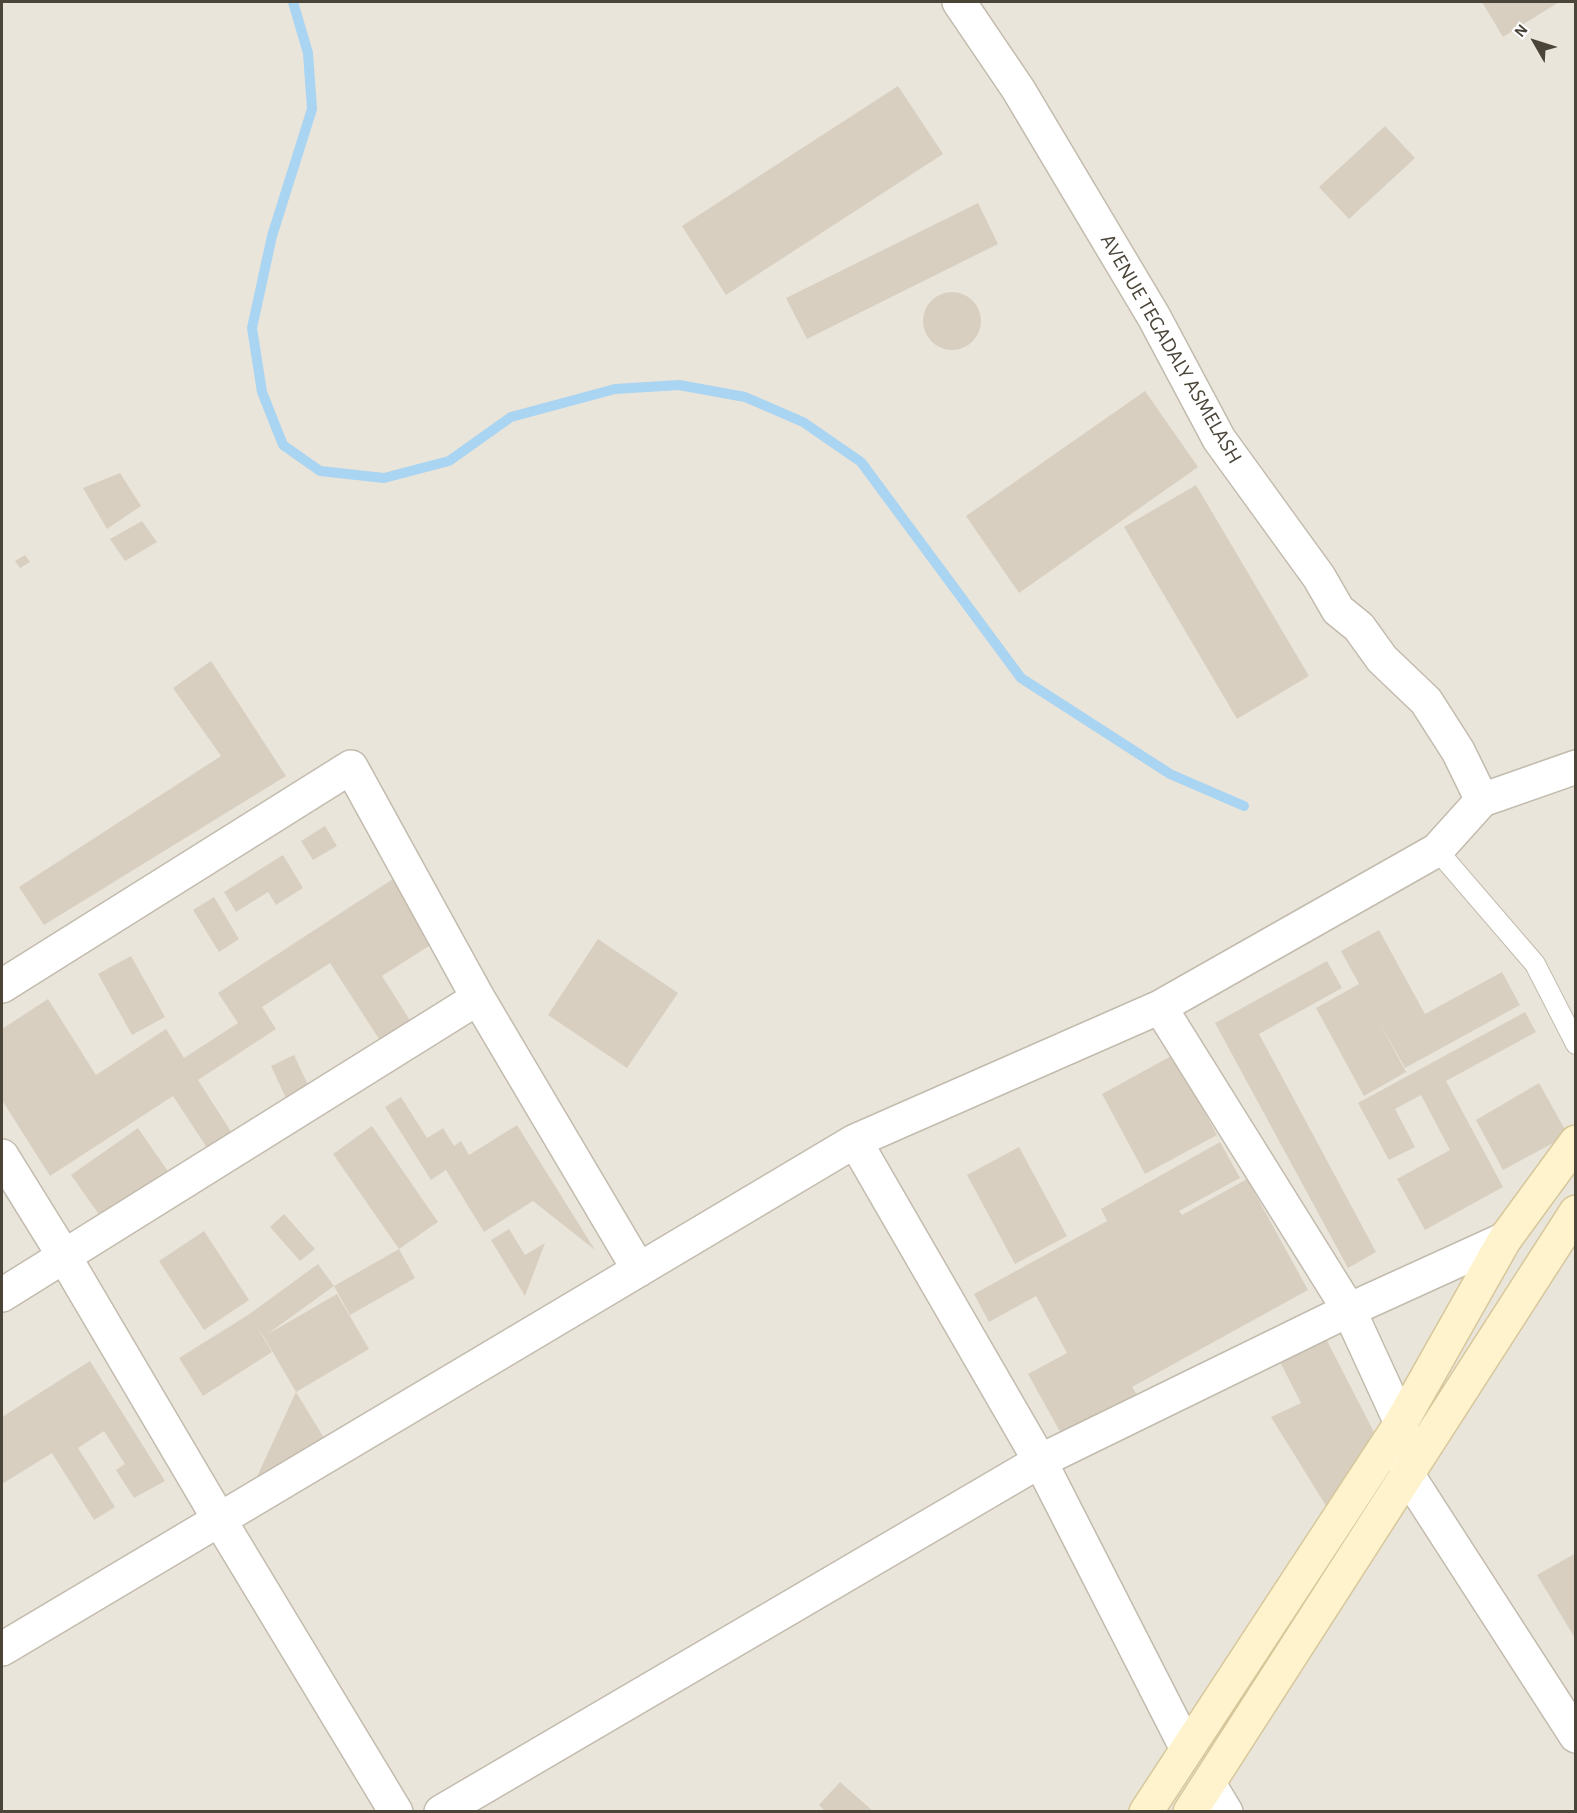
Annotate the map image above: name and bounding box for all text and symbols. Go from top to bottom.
north arrow [1505,12,1565,72]
text: N [1511,21,1531,40]
street label: AVENUE TEGADALY ASMELASH [1095,230,1247,468]

